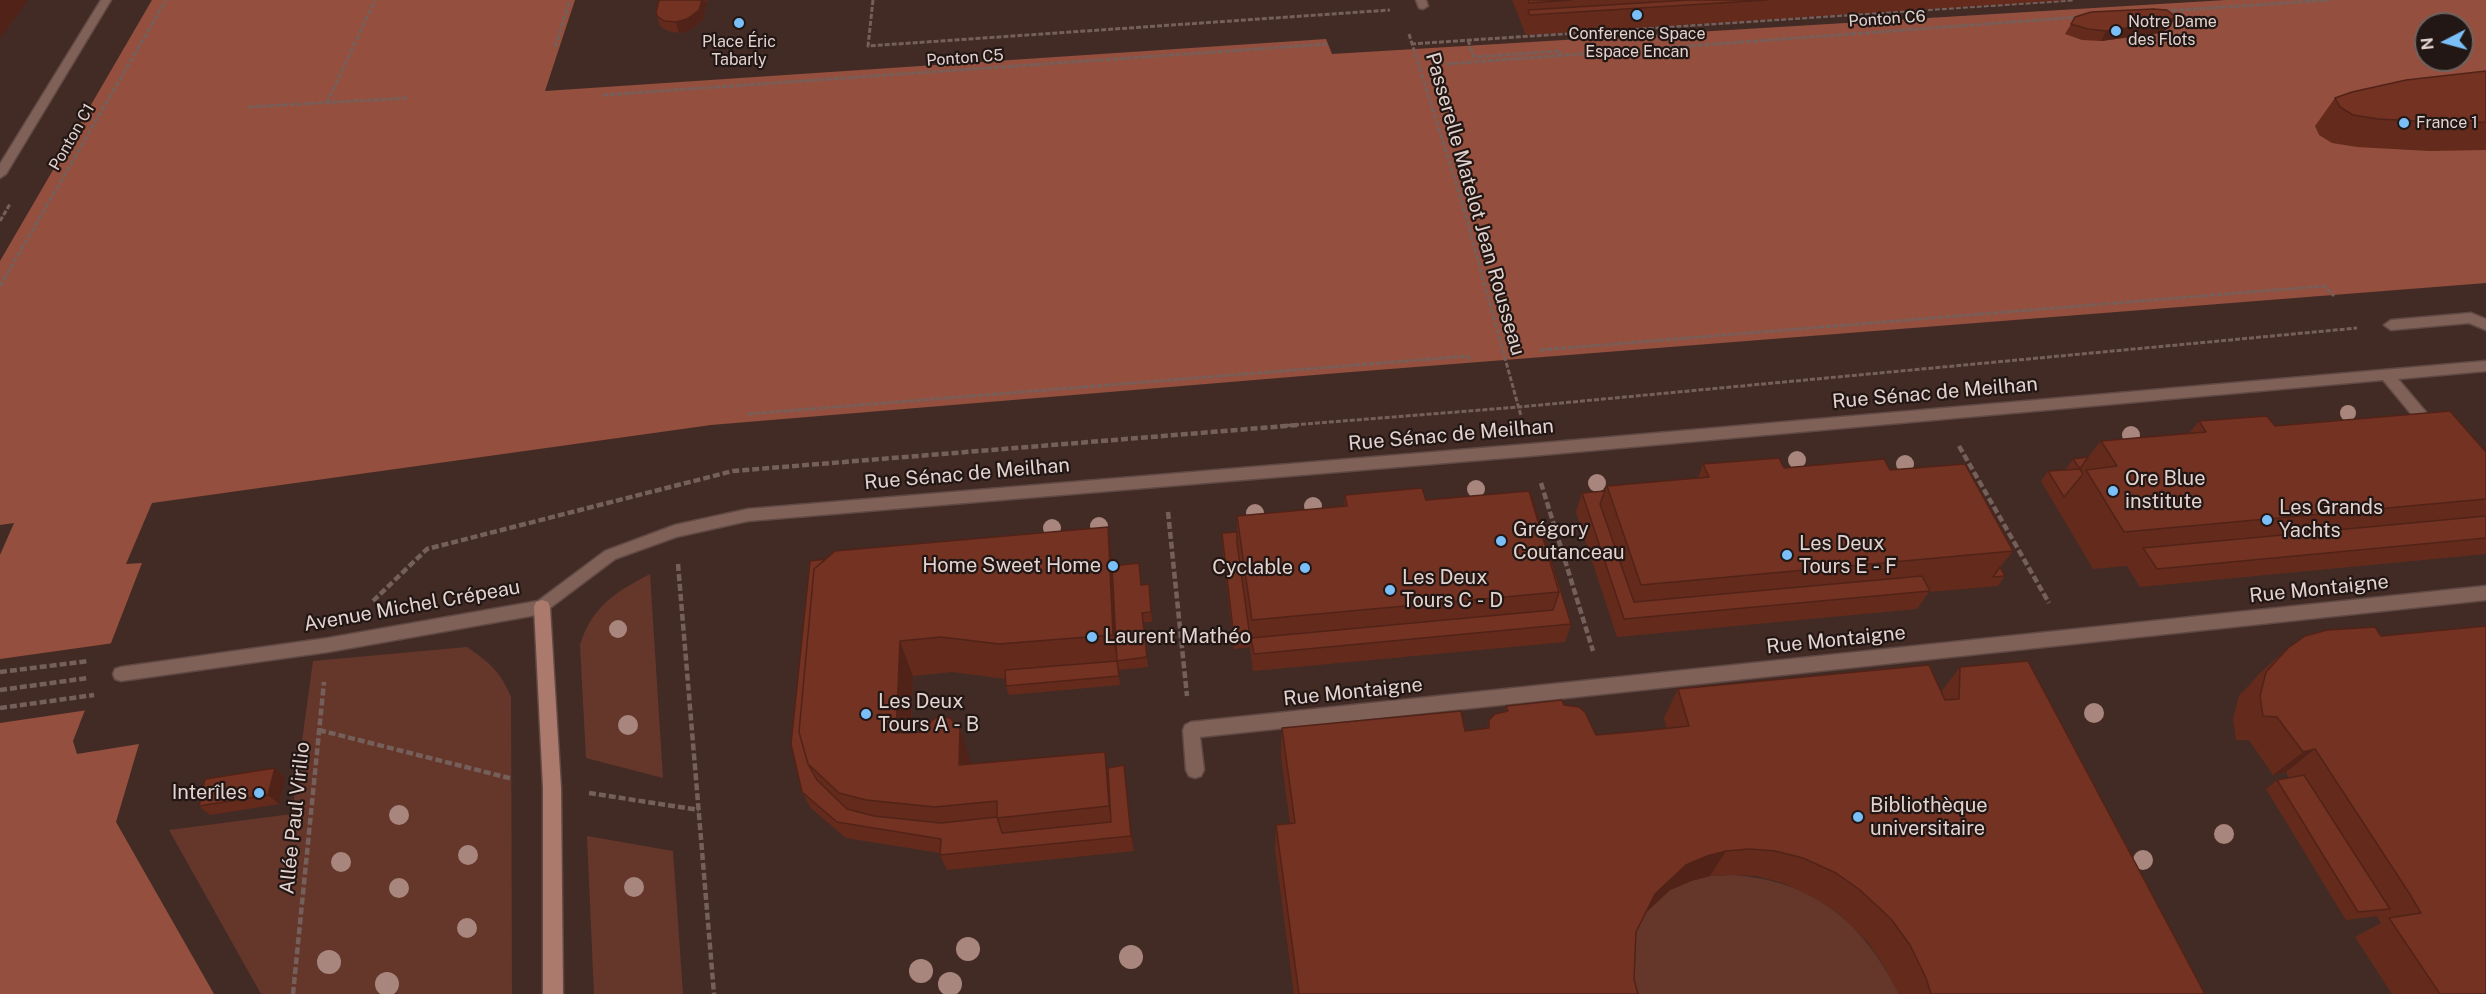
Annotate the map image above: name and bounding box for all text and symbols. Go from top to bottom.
street label: Ponton C6 [1848,7,1926,31]
marker: Conference Space Espace Encan [1630,8,1644,22]
place label: Notre Dame des Flots [2128,12,2217,50]
north arrow [2414,12,2474,72]
marker: Place Éric Tabarly [732,16,746,30]
place label: Conference Space Espace Encan [1568,24,1706,62]
marker: Notre Dame des Flots [2109,24,2123,38]
place label: Place Éric Tabarly [702,32,776,70]
text: N [2417,37,2438,51]
street label: Ponton C5 [926,46,1004,70]
street label: Passerelle Matelot Jean Rousseau [1420,50,1530,358]
street label: Ponton C1 [45,100,99,174]
place label: France 1 [2416,113,2478,133]
marker: France 1 [2397,116,2411,130]
street label: Rue Sénac de Meilhan [1831,372,2039,414]
street label: Rue Sénac de Meilhan [1347,414,1555,456]
street label: Rue Sénac de Meilhan [863,453,1071,495]
place label: Ore Blue institute [2125,467,2205,514]
marker: Ore Blue institute [2106,484,2120,498]
place label: Les Grands Yachts [2279,496,2383,543]
marker: Les Grands Yachts [2260,513,2274,527]
place label: Grégory Coutanceau [1513,518,1625,565]
place label: Les Deux Tours E - F [1799,532,1897,579]
marker: Grégory Coutanceau [1494,534,1508,548]
marker: Les Deux Tours E - F [1780,548,1794,562]
place label: Home Sweet Home [922,554,1101,578]
place label: Cyclable [1212,556,1293,580]
marker: Home Sweet Home [1106,559,1120,573]
marker: Cyclable [1298,561,1312,575]
place label: Les Deux Tours C - D [1402,566,1503,613]
street label: Rue Montaigne [2248,570,2390,608]
street label: Avenue Michel Crépeau [302,575,522,637]
marker: Les Deux Tours C - D [1383,583,1397,597]
street label: Rue Montaigne [1765,621,1907,659]
place label: Laurent Mathéo [1104,625,1251,649]
marker: Laurent Mathéo [1085,630,1099,644]
street label: Rue Montaigne [1282,673,1424,711]
place label: Les Deux Tours A - B [878,690,979,737]
marker: Les Deux Tours A - B [859,707,873,721]
street label: Allée Paul Virilio [275,741,315,895]
place label: Interîles [172,781,247,805]
marker: Interîles [252,786,266,800]
place label: Bibliothèque universitaire [1870,794,1988,841]
marker: Bibliothèque universitaire [1851,810,1865,824]

